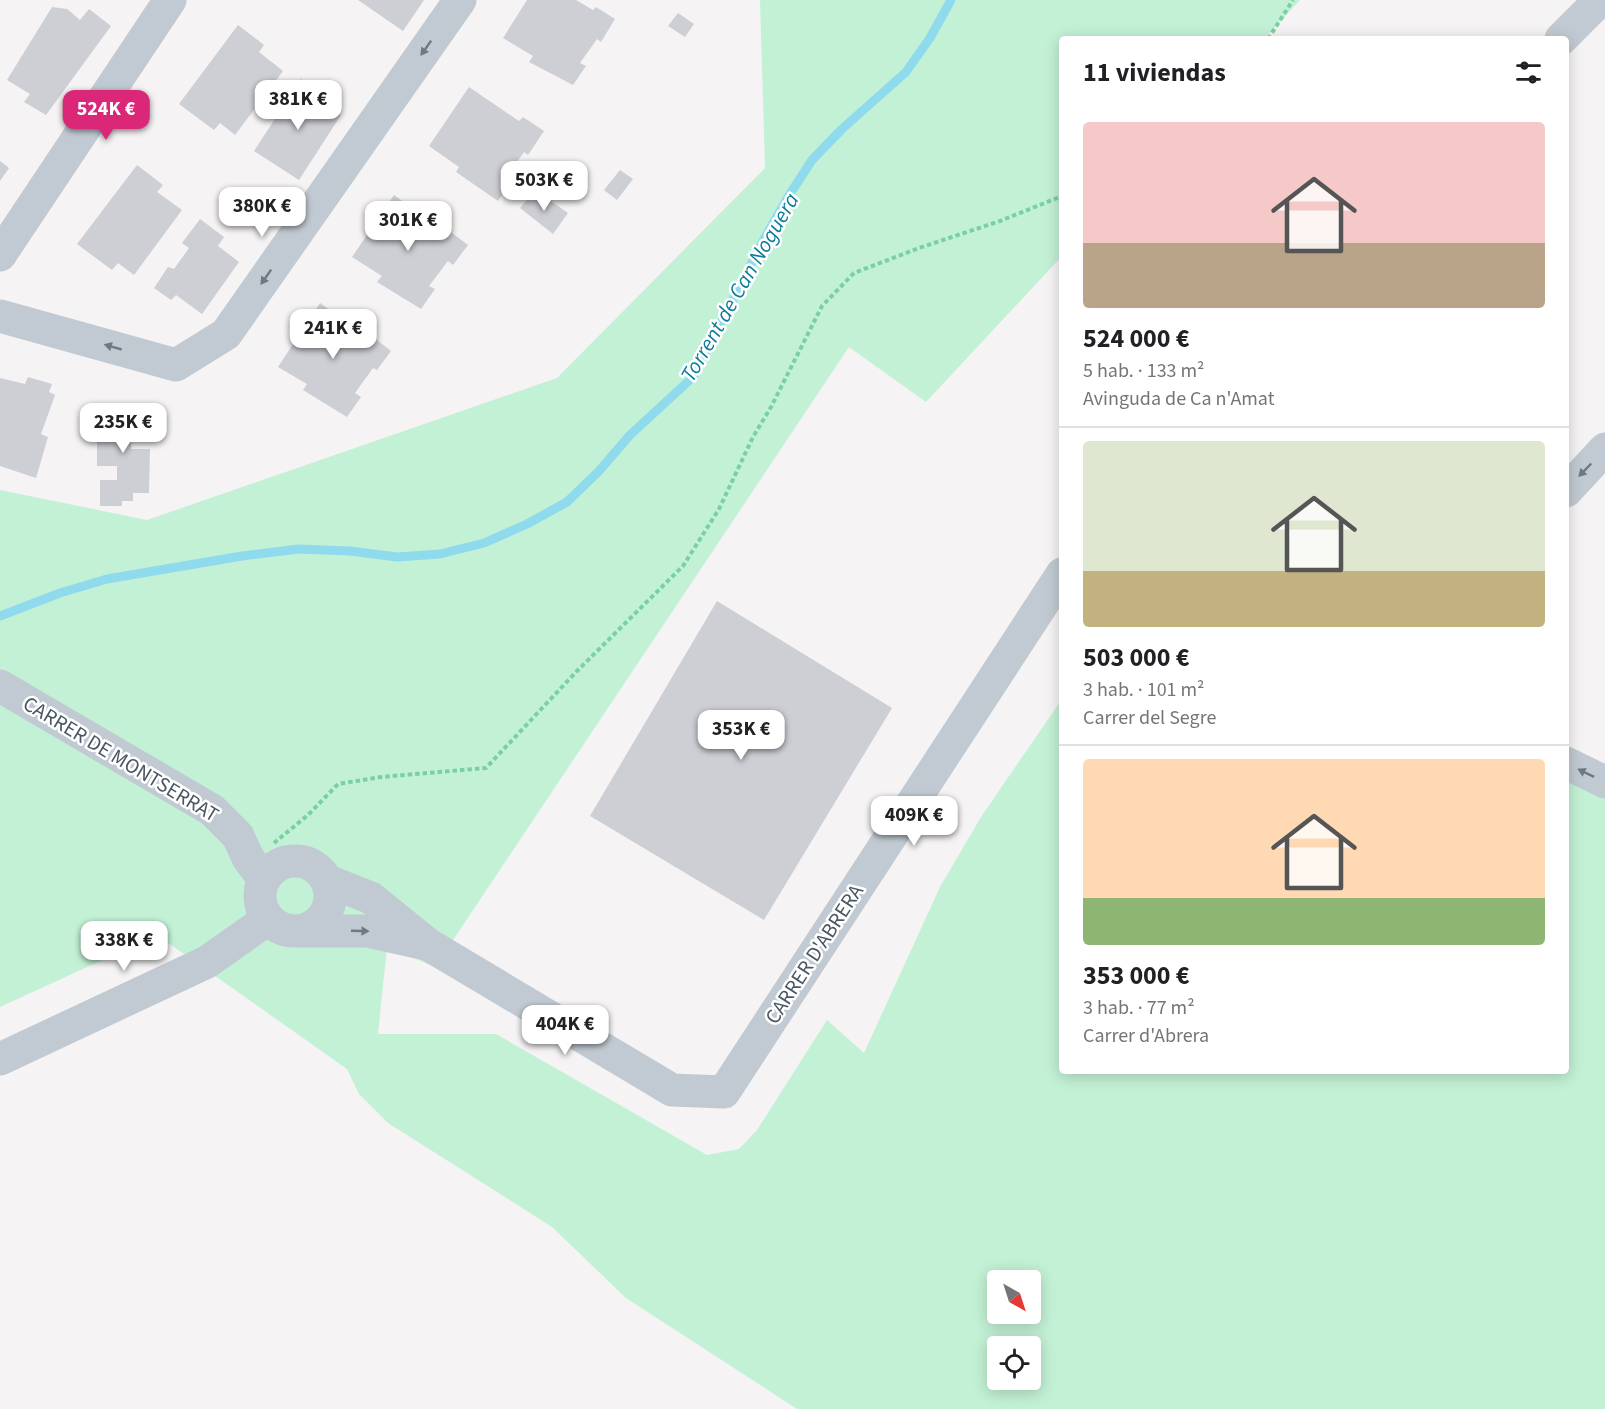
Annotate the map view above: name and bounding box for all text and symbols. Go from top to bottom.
one-way arrow [421,40,432,56]
text: 11 viviendas [1083,54,1226,91]
icon: filters [1512,56,1545,89]
pin: 381K € [249,80,347,131]
text: 381K € [269,85,327,113]
pin: 524K € [57,90,155,141]
text: 524K € [77,95,135,123]
pin: 503K € [495,161,593,212]
icon: home [1260,161,1368,269]
text: 503K € [515,166,573,194]
pin: 380K € [213,187,311,238]
water label: Torrent de Can Noguera [673,187,807,388]
text: 380K € [233,192,291,220]
pin: 301K € [359,201,457,252]
text: 301K € [379,206,437,234]
one-way arrow [260,268,272,284]
pin: 241K € [284,309,382,360]
text: 241K € [304,314,362,342]
text: 524 000 € [1083,320,1190,357]
one-way arrow [103,342,122,352]
text: 5 hab. · 133 m² [1083,357,1204,385]
text: Avinguda de Ca n'Amat [1083,385,1274,413]
pin: 235K € [74,403,172,454]
text: 235K € [94,408,152,436]
one-way arrow [1578,462,1592,477]
icon: home [1260,480,1368,588]
text: 503 000 € [1083,639,1190,676]
text: 3 hab. · 101 m² [1083,676,1204,704]
street label: CARRER DE MONTSERRAT [17,689,225,829]
text: Carrer del Segre [1083,704,1216,732]
pin: 353K € [692,710,790,761]
text: 353K € [712,715,770,743]
one-way arrow [1577,768,1594,777]
pin: 409K € [865,796,963,847]
icon: home [1260,798,1368,906]
text: 409K € [885,801,943,829]
street label: CARRER D'ABRERA [757,878,871,1030]
pin: 338K € [75,921,173,972]
text: 338K € [95,926,153,954]
one-way arrow [350,927,369,936]
text: 353 000 € [1083,957,1190,994]
text: 3 hab. · 77 m² [1083,994,1195,1022]
pin: 404K € [516,1005,614,1056]
text: 404K € [536,1010,594,1038]
text: Carrer d'Abrera [1083,1022,1209,1050]
north arrow [987,1270,1041,1324]
map controls [987,1270,1041,1390]
button: locate [987,1336,1041,1390]

